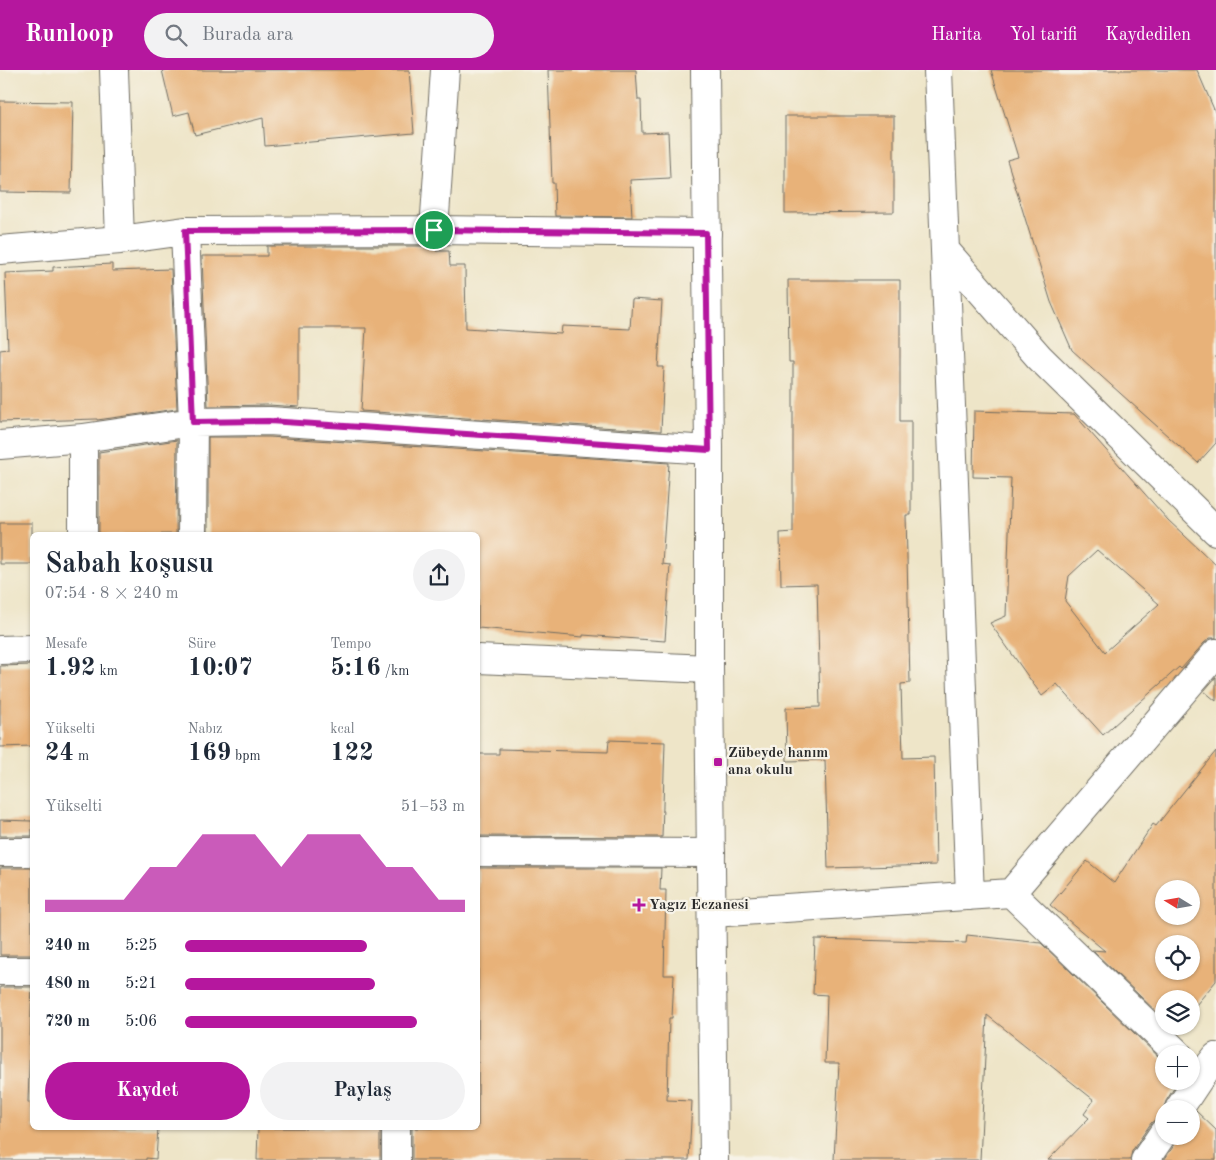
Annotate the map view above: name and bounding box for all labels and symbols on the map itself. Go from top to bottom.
pin [413,209,455,251]
place label: Zübeyde hanım ana okulu [728,746,828,778]
marker: Zübeyde hanım ana okulu [712,756,724,768]
north arrow [1155,880,1200,925]
place label: Yagız Eczanesi [649,898,749,913]
marker: Yagız Eczanesi [633,899,645,911]

